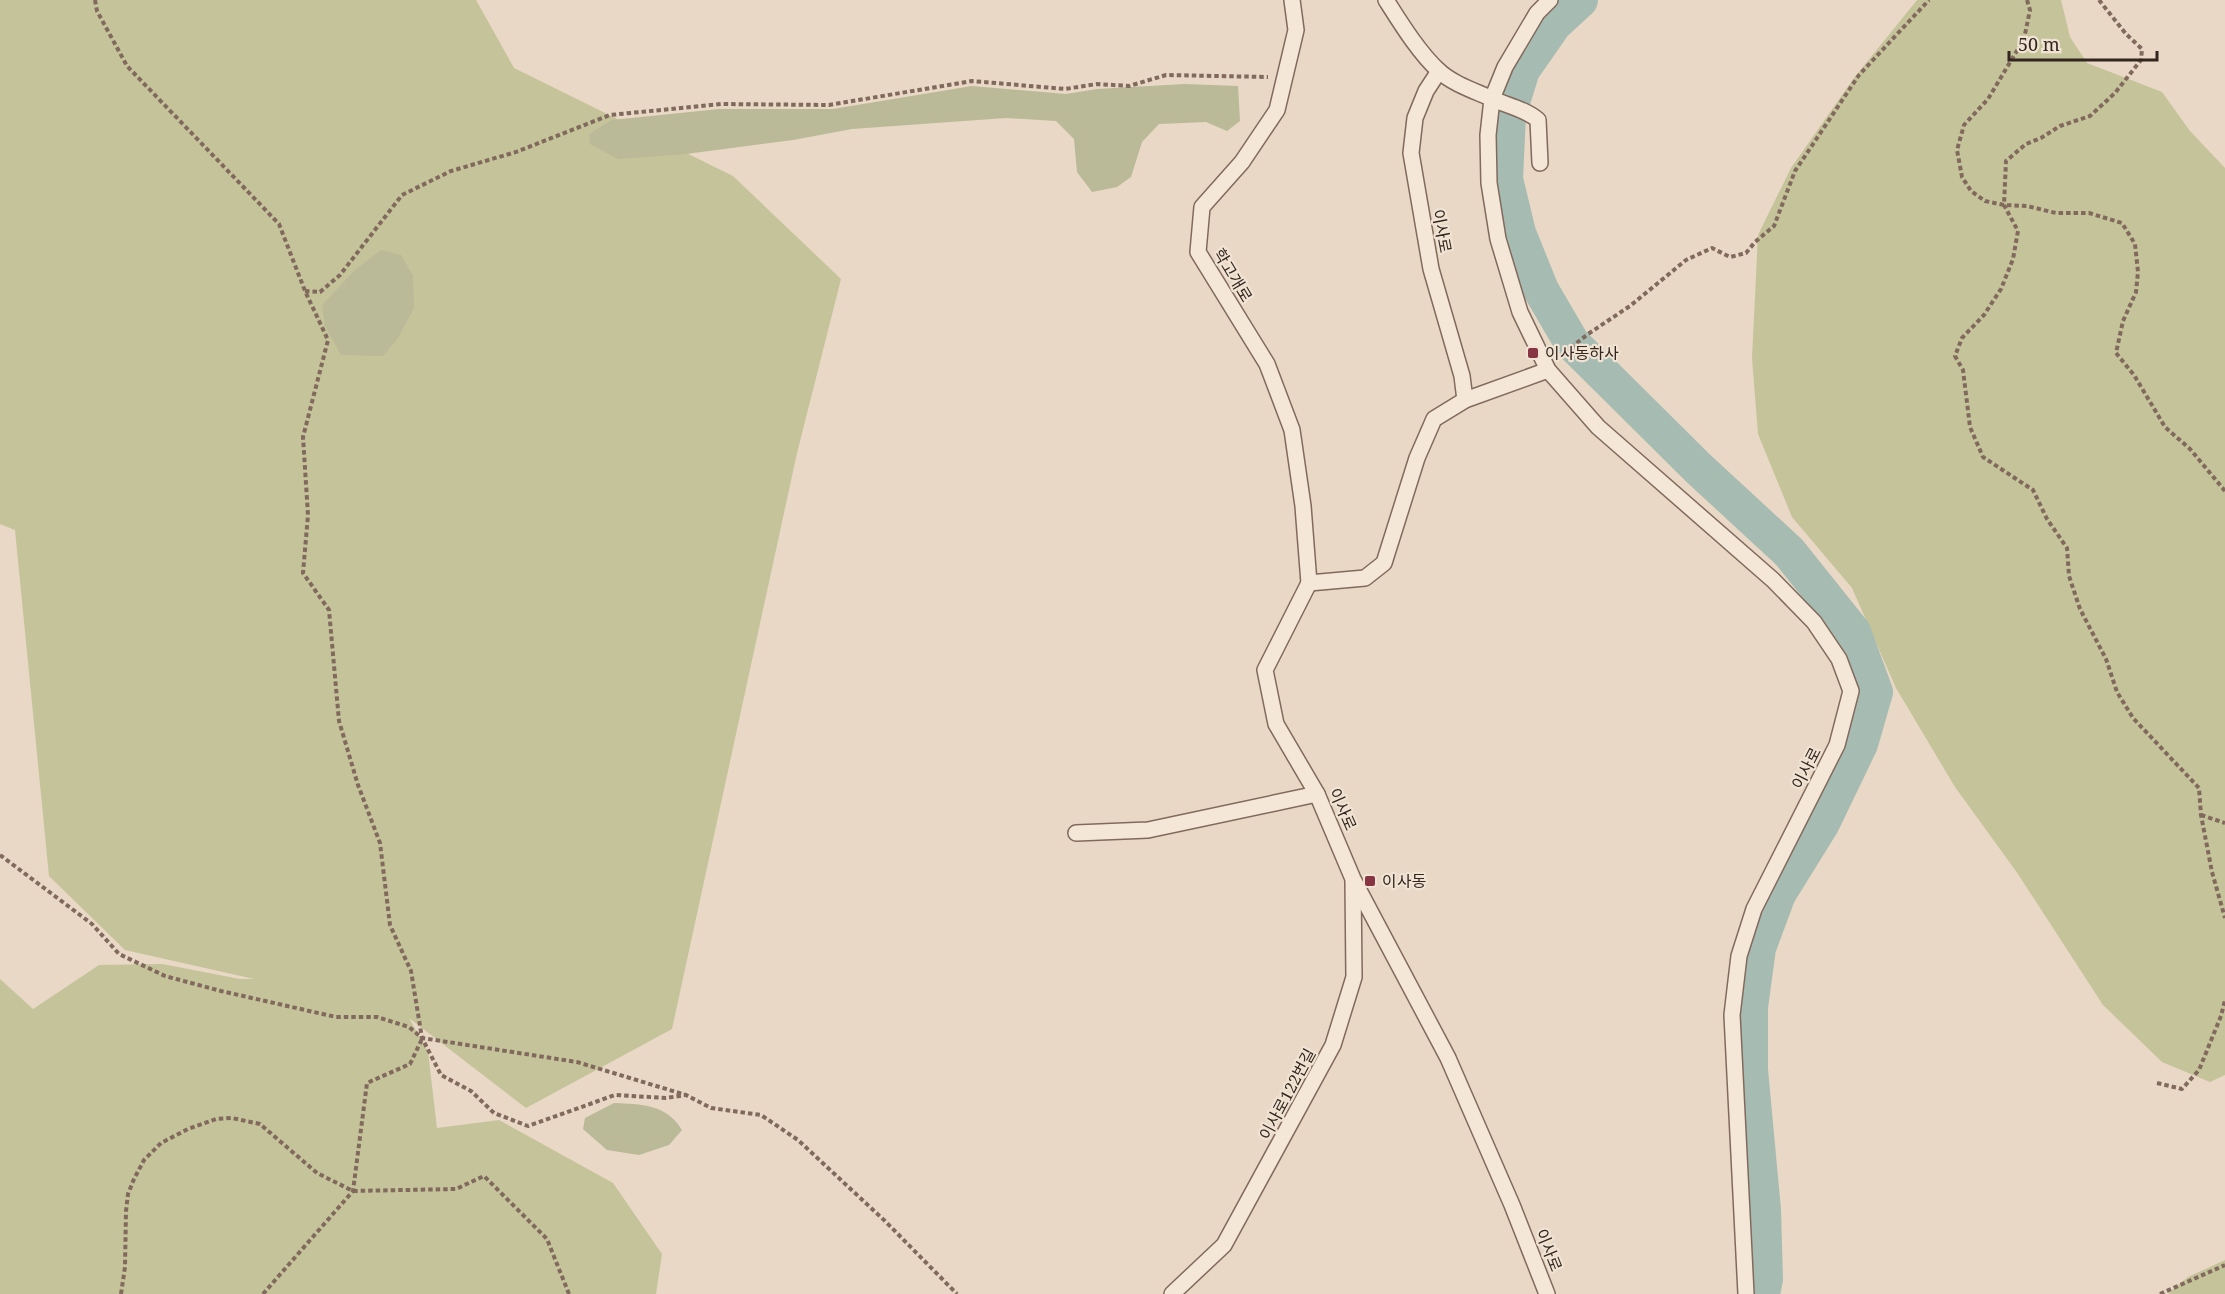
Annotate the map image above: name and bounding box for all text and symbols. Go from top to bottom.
scale bar [2009,24,2158,62]
text: 50 m [2018,32,2060,56]
street label: 이사로 [1427,207,1457,255]
street label: 학고개로 [1208,244,1258,306]
place label: 이사동하사 [1545,342,1619,364]
marker: 이사동하사 [1526,346,1540,360]
street label: 이사로 [1786,743,1826,793]
street label: 이사로 [1324,784,1362,834]
place label: 이사동 [1382,870,1426,892]
marker: 이사동 [1363,874,1377,888]
street label: 이사로122번길 [1254,1044,1320,1144]
street label: 이사로 [1531,1225,1568,1275]

